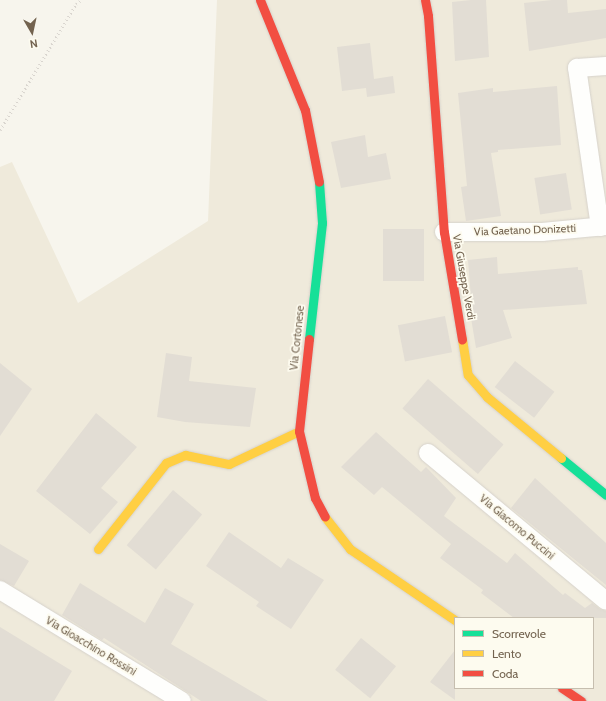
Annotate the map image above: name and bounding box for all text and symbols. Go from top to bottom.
north arrow [12,12,52,52]
text: N [29,36,39,51]
street label: Via Gaetano Donizetti [474,222,576,238]
street label: Via Giuseppe Verdi [450,233,478,321]
street label: Via Cortonese [287,305,307,371]
street label: Via Giacomo Puccini [477,492,557,562]
street label: Via Gioacchino Rossini [43,614,139,678]
legend [454,617,594,689]
text: Scorrevole [492,626,546,641]
text: Lento [492,646,521,661]
text: Coda [492,666,518,681]

